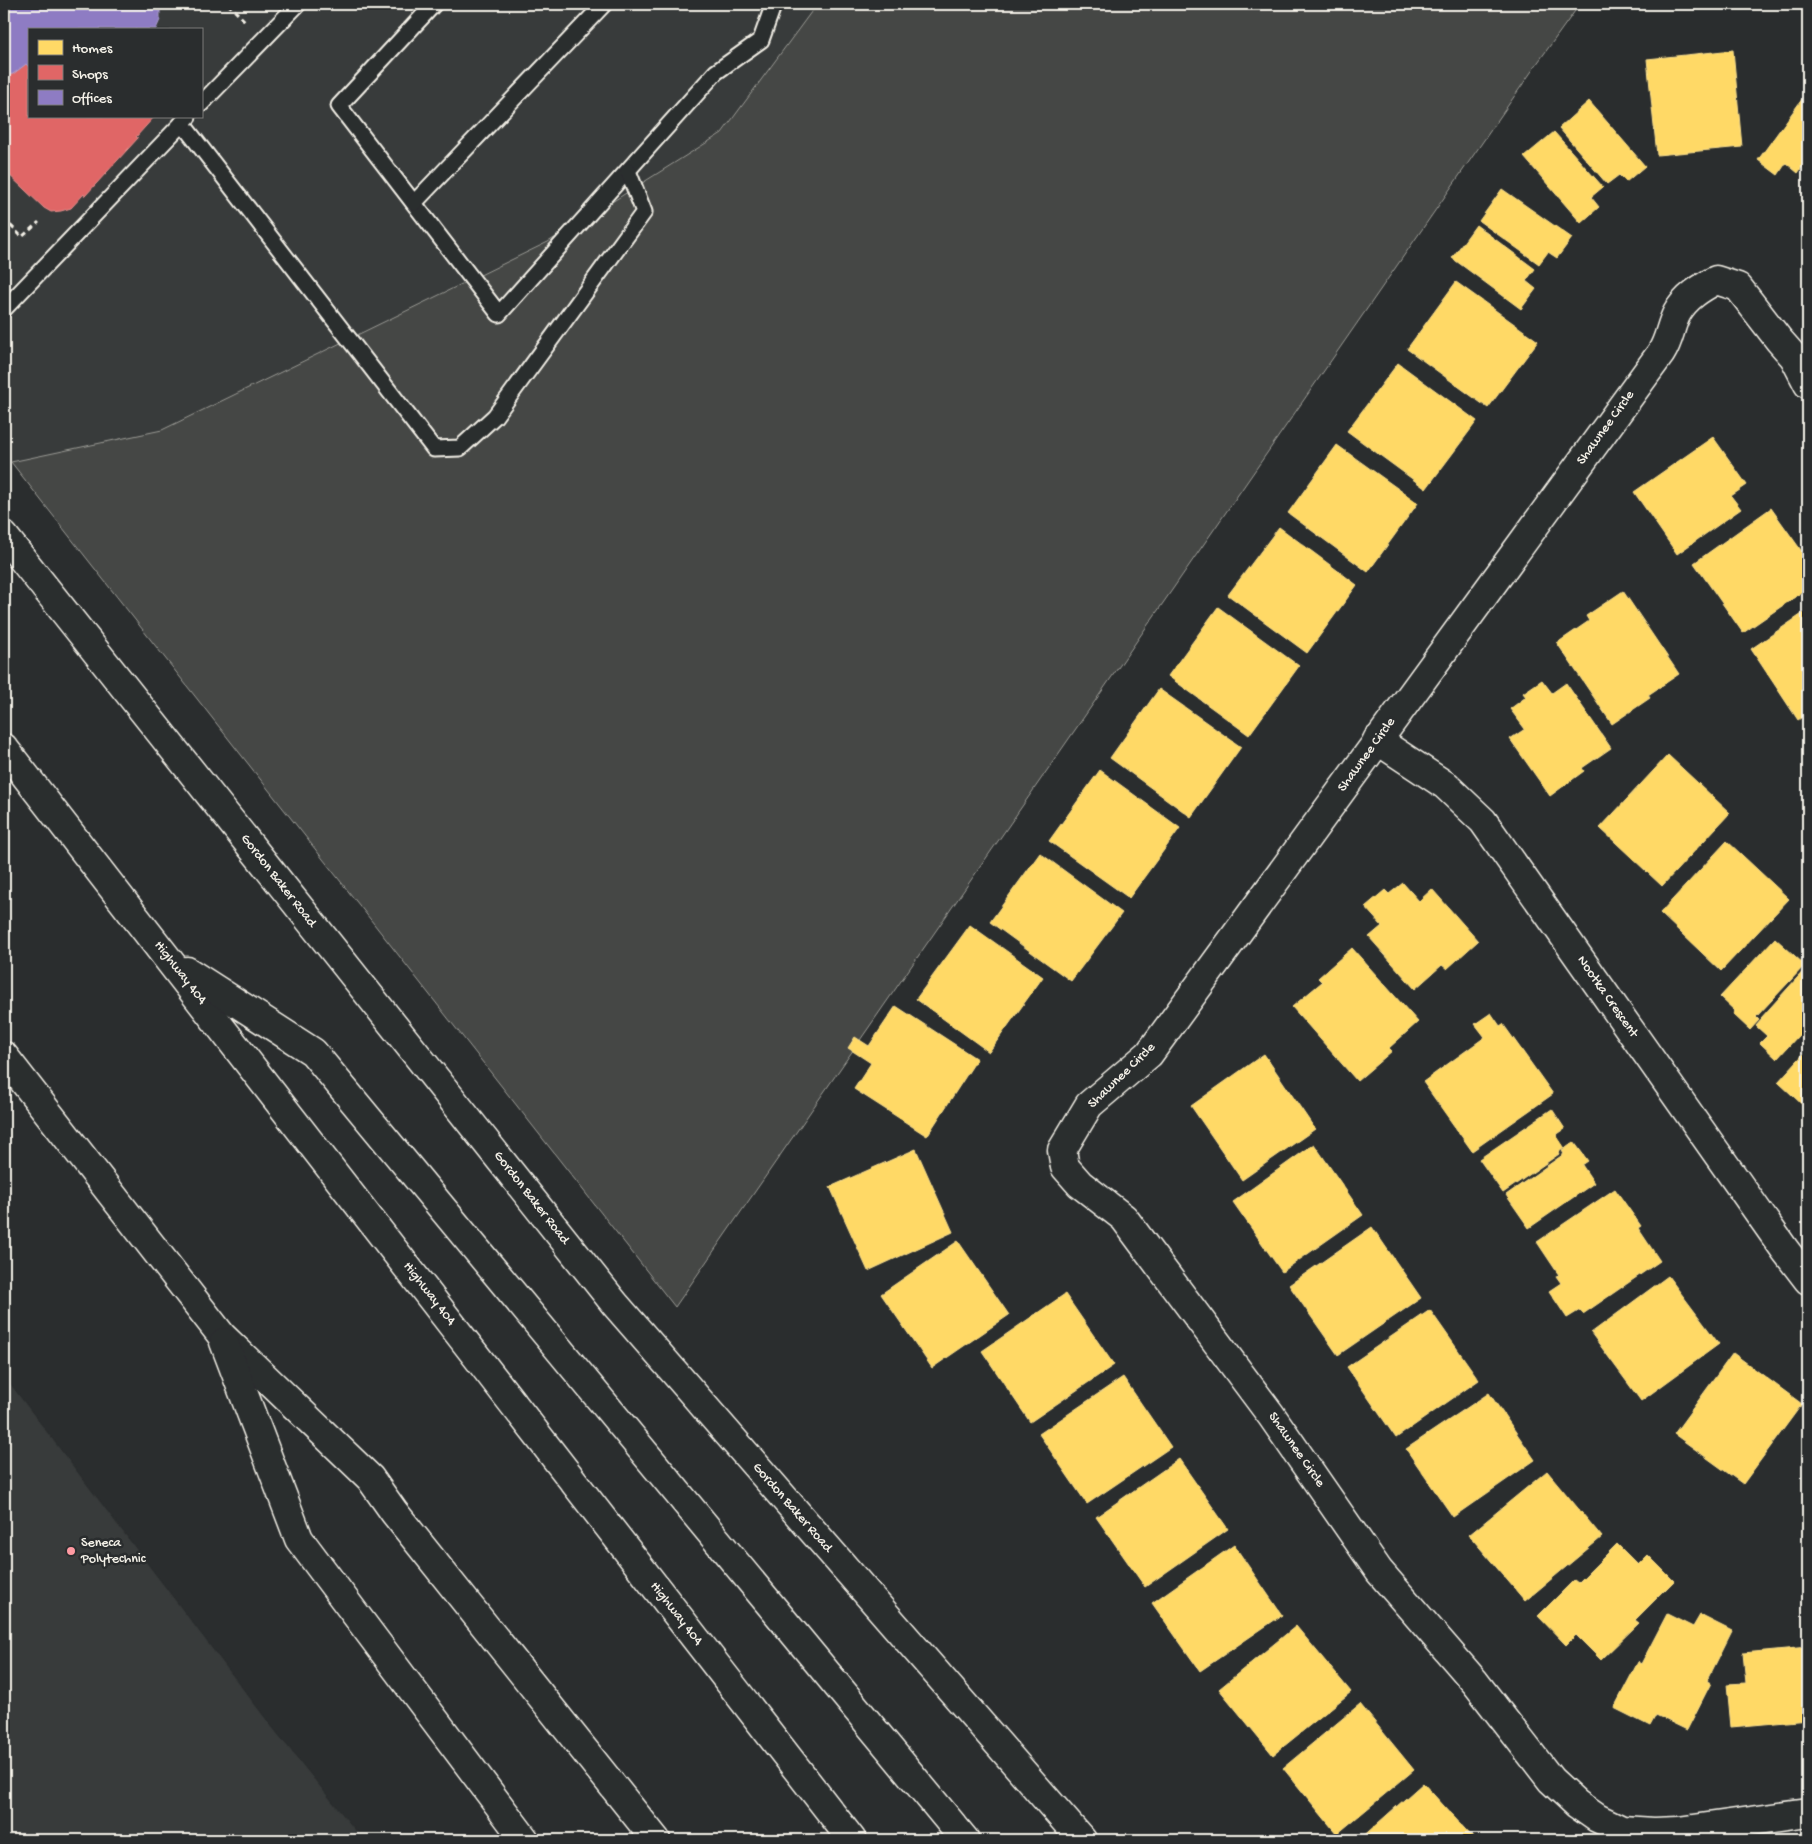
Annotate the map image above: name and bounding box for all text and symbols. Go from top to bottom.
legend [28,28,202,118]
text: Homes [72,40,113,58]
text: Shops [72,66,108,84]
text: Offices [72,90,112,108]
street label: Shawnee Circle [1573,387,1639,468]
street label: Shawnee Circle [1334,714,1400,795]
street label: Gordon Baker Road [236,831,321,932]
street label: Highway 404 [150,938,210,1009]
street label: Nootka Crescent [1573,953,1642,1042]
street label: Shawnee Circle [1085,1039,1160,1113]
street label: Gordon Baker Road [489,1148,574,1249]
street label: Highway 404 [399,1259,459,1330]
street label: Shawnee Circle [1264,1409,1329,1491]
street label: Gordon Baker Road [748,1459,837,1558]
place label: Seneca Polytechnic [80,1535,147,1568]
marker: Seneca Polytechnic [65,1545,77,1557]
street label: Highway 404 [646,1579,706,1650]

